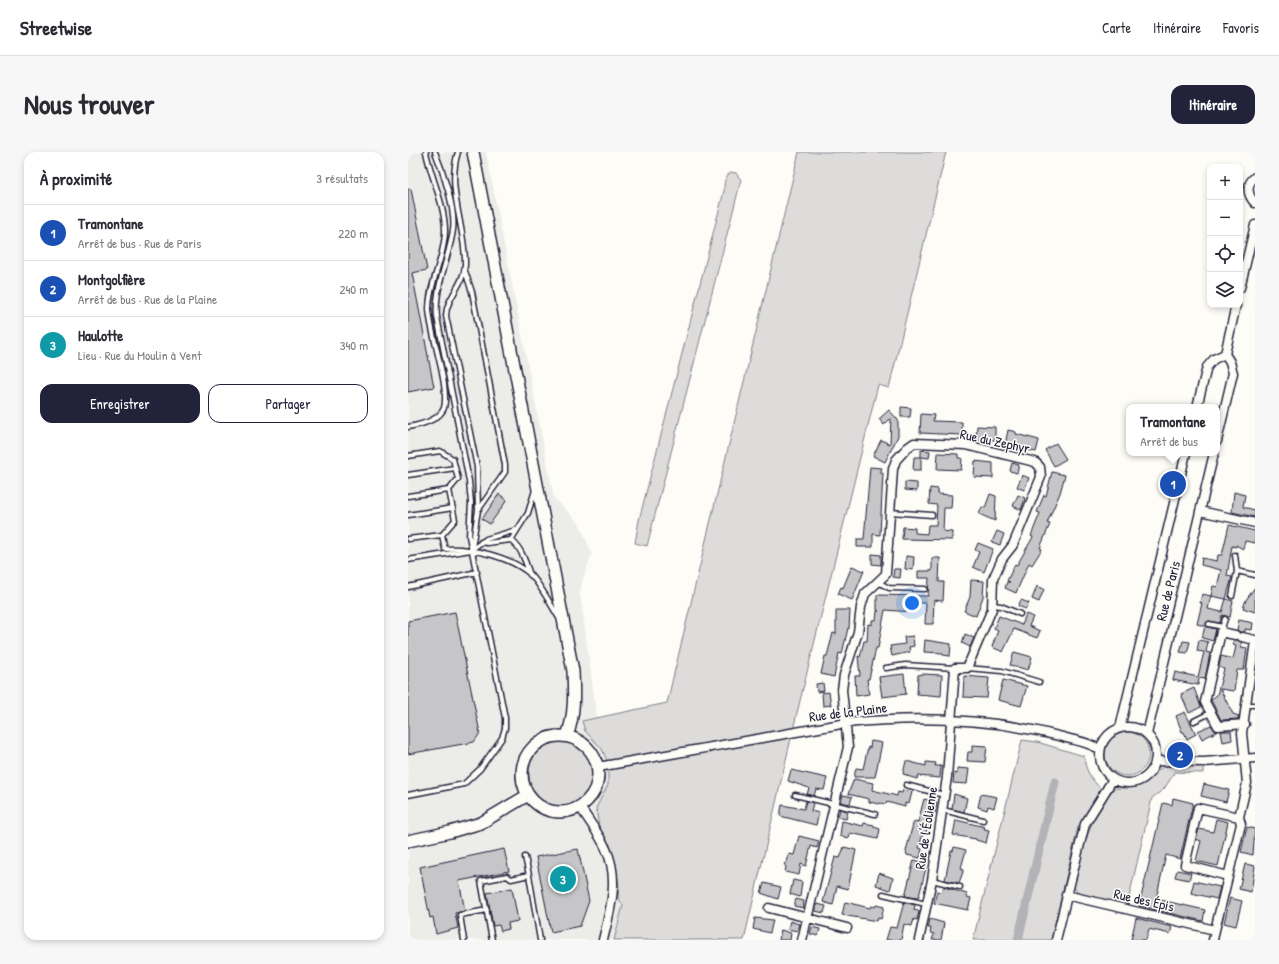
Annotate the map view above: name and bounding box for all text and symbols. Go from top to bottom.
text: Streetwise [20,15,92,41]
text: Carte [1102,18,1131,37]
text: Itinéraire [1153,18,1201,37]
text: Favoris [1223,18,1259,37]
text: Nous trouver [24,85,155,123]
button: Itinéraire [1171,85,1255,124]
map controls [1207,164,1243,308]
button: + [1207,164,1243,200]
text: À proximité [40,167,112,190]
text: 3 résultats [316,169,368,187]
button: − [1207,200,1243,236]
text: Tramontane [78,213,144,234]
text: 1 [51,224,55,242]
text: 220 m [338,224,368,242]
text: Arrêt de bus · Rue de Paris [78,234,201,252]
button: locate [1207,236,1243,272]
text: Montgolfière [78,269,145,290]
button: layers [1207,272,1243,308]
text: 2 [50,280,56,298]
text: 240 m [339,280,368,298]
text: Arrêt de bus · Rue de la Plaine [78,290,217,308]
text: Haulotte [78,325,123,346]
text: 3 [50,336,56,354]
text: 340 m [340,336,368,354]
text: Lieu · Rue du Moulin à Vent [78,346,202,364]
button: Enregistrer [40,384,200,423]
button: Partager [208,384,368,423]
popup [1126,404,1220,456]
text: Tramontane [1140,411,1206,432]
street label: Rue du Zephyr [958,424,1032,458]
text: Arrêt de bus [1140,432,1198,450]
pin: 1 [1160,469,1186,499]
street label: Rue de Paris [1151,559,1184,623]
your location [902,593,922,613]
street label: Rue de la Plaine [808,697,888,726]
pin: 2 [1167,740,1193,770]
street label: Rue de l'Éolienne [910,785,941,871]
pin: 3 [550,864,576,894]
street label: Rue des Épis [1112,883,1176,917]

